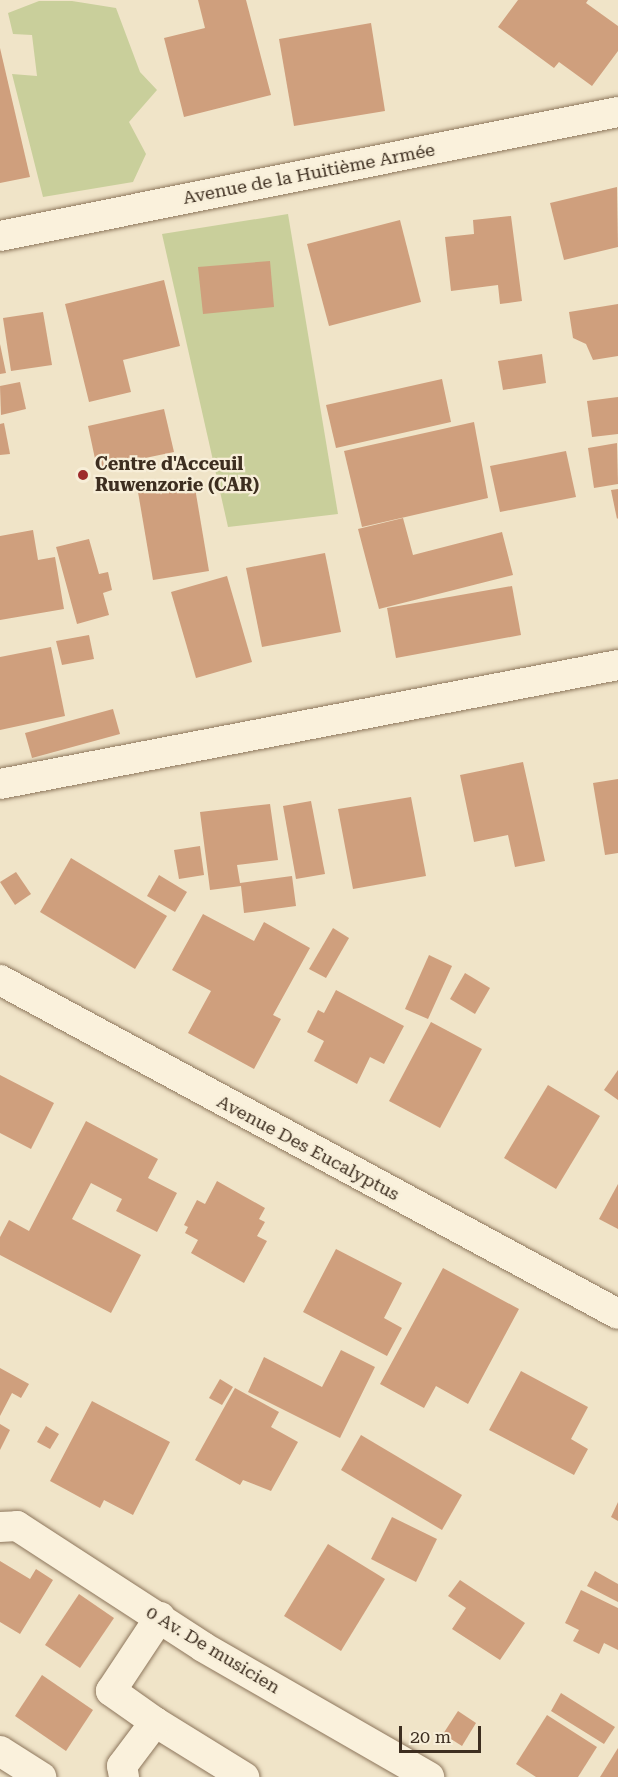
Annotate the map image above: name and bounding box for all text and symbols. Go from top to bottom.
street label: Avenue de la Huitième Armée [181,139,437,209]
place label: Centre d'Acceuil Ruwenzorie (CAR) [95,454,259,496]
marker: Centre d'Acceuil Ruwenzorie (CAR) [76,468,90,482]
street label: Avenue Des Eucalyptus [213,1091,403,1205]
street label: 0 Av. De musicien [142,1602,284,1698]
scale bar [402,1714,484,1752]
text: 20 m [410,1726,451,1747]

